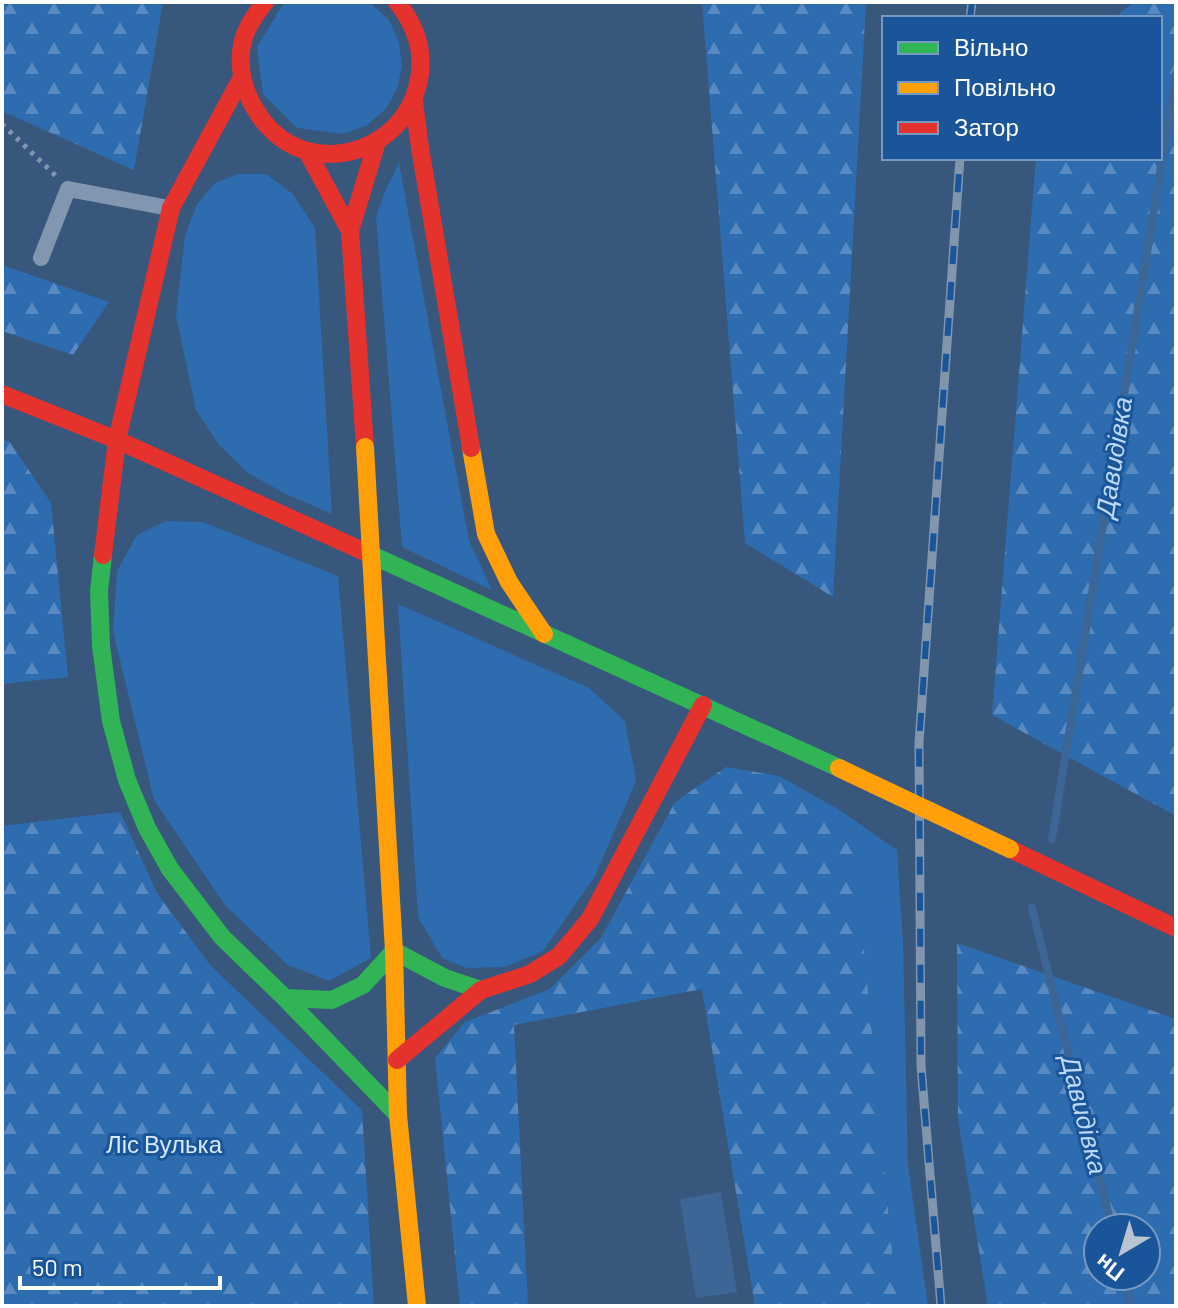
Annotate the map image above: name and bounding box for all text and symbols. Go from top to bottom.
legend [882,16,1162,160]
text: Вільно [954,32,1028,61]
text: Повільно [954,72,1056,101]
text: Затор [954,112,1019,141]
water label: Давидівка [1087,394,1137,522]
water label: Давидівка [1055,1049,1115,1177]
park label: Ліс Вулька [106,1129,223,1158]
north arrow [1082,1212,1162,1292]
scale bar [20,1240,220,1290]
text: Пн [1090,1249,1129,1288]
text: 50 m [32,1252,83,1281]

